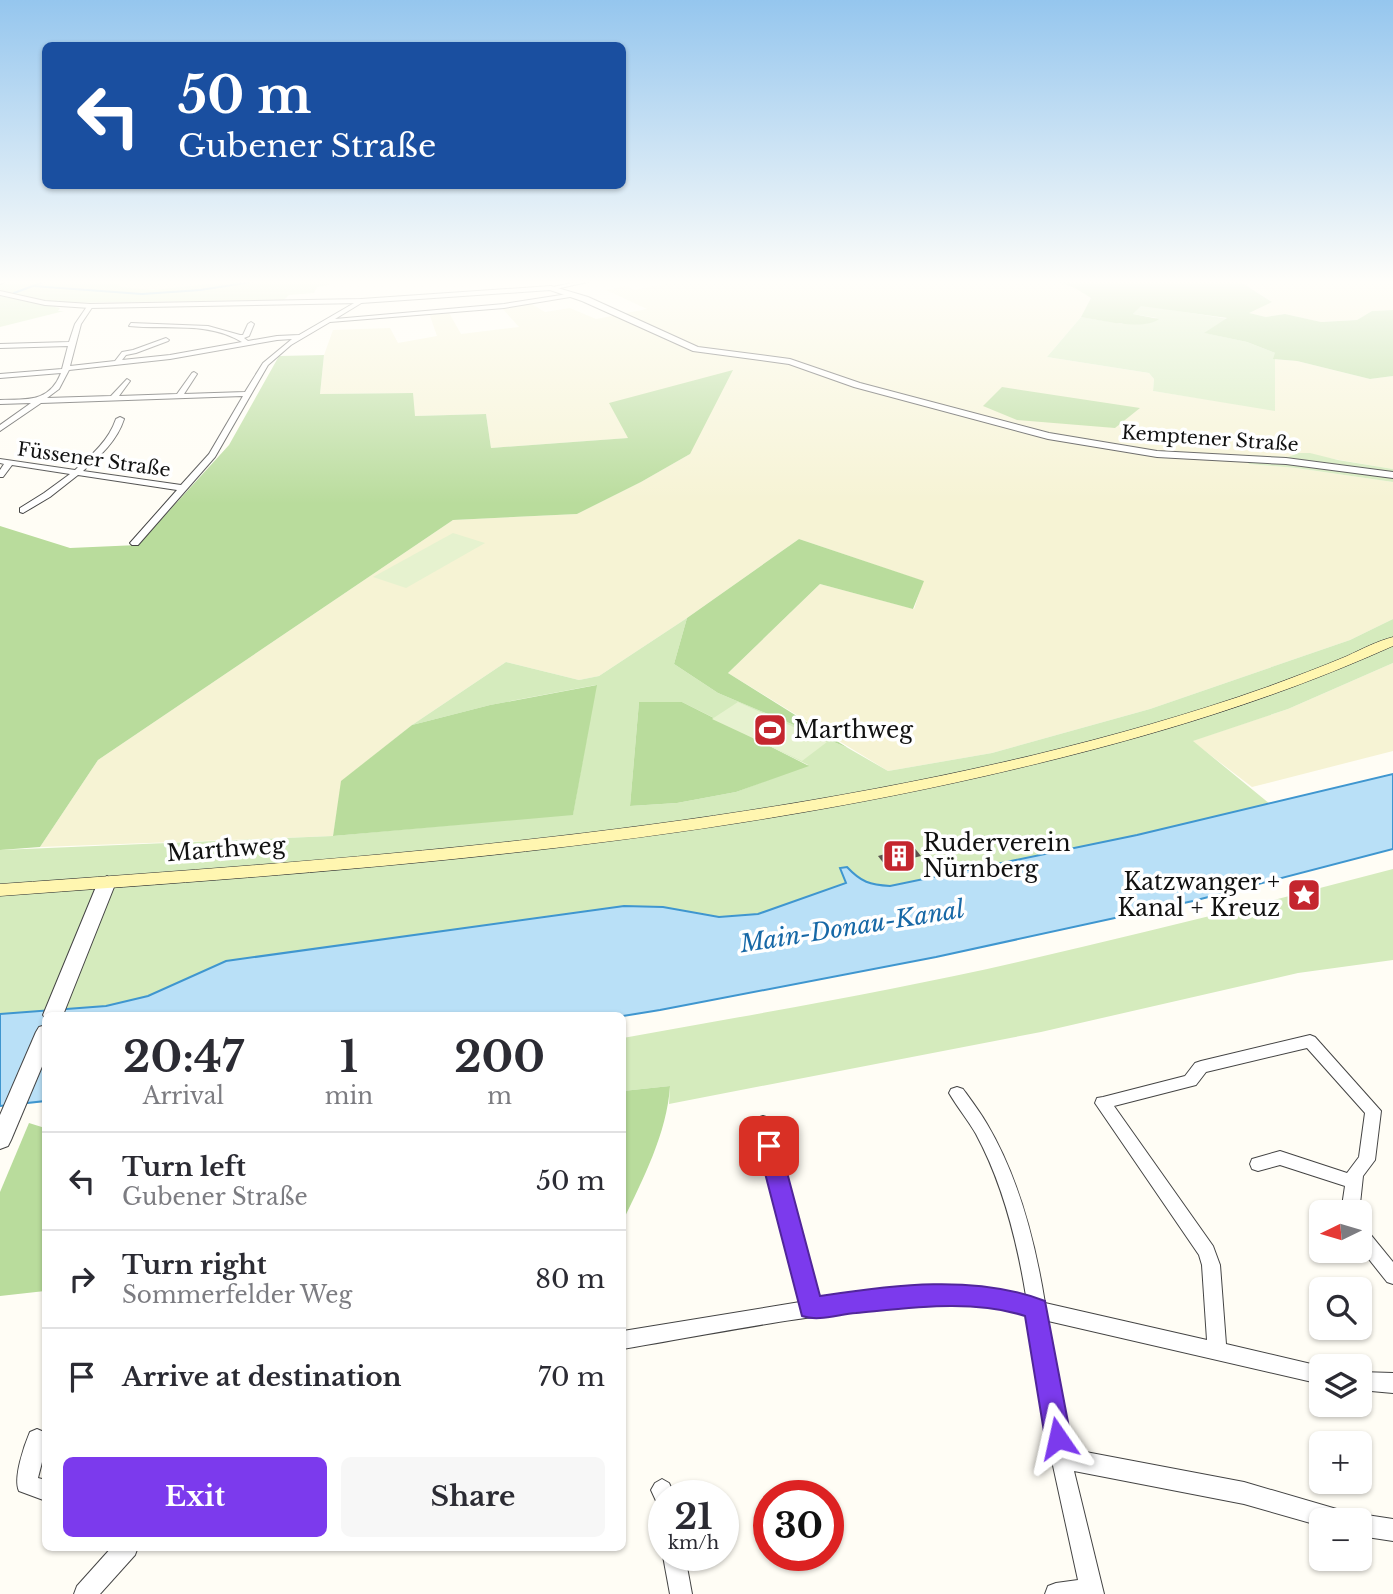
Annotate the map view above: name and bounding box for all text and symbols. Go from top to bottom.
text: 50 m [178,65,311,126]
icon: left [63,70,154,161]
text: Gubener Straße [178,126,436,166]
street label: Kemptener Straße [1121,421,1299,456]
street label: Füssener Straße [16,437,172,482]
sports icon: Marthweg [751,711,789,749]
place label: Marthweg [794,716,913,744]
place label: Ruderverein Nürnberg [923,829,1071,883]
street label: Marthweg [166,831,287,867]
building icon: Ruderverein Nürnberg [880,837,918,875]
place label: Katzwanger + Kanal + Kreuz [1117,868,1280,922]
place icon: Katzwanger + Kanal + Kreuz [1285,876,1323,914]
water label: Main-Donau-Kanal [737,894,966,959]
text: 20:47 [123,1031,244,1083]
text: 1 [340,1031,358,1083]
text: 200 [454,1031,545,1083]
text: Arrival [143,1082,224,1110]
text: min [325,1082,373,1110]
text: m [487,1082,512,1110]
pin [739,1116,799,1176]
icon: arrive [750,1127,788,1165]
text: Turn left [122,1151,246,1183]
icon: left [63,1162,101,1200]
text: 50 m [536,1165,605,1197]
text: Gubener Straße [122,1183,308,1211]
north arrow [1309,1200,1372,1264]
map controls [1309,1200,1372,1571]
text: Turn right [122,1249,267,1281]
icon: right [63,1260,101,1298]
text: 80 m [535,1263,605,1295]
button: search [1309,1277,1372,1340]
text: Sommerfelder Weg [122,1281,352,1309]
button: layers [1309,1354,1372,1417]
icon: arrive [63,1358,101,1396]
text: Arrive at destination [122,1361,402,1393]
text: 70 m [538,1361,605,1393]
position arrow [1021,1401,1095,1475]
button: + [1309,1431,1372,1494]
button: Exit [63,1457,327,1537]
button: Share [341,1457,605,1537]
speed limit sign: 30 [753,1480,844,1571]
text: 21 [674,1495,713,1538]
button: − [1309,1508,1372,1571]
text: km/h [668,1532,719,1554]

